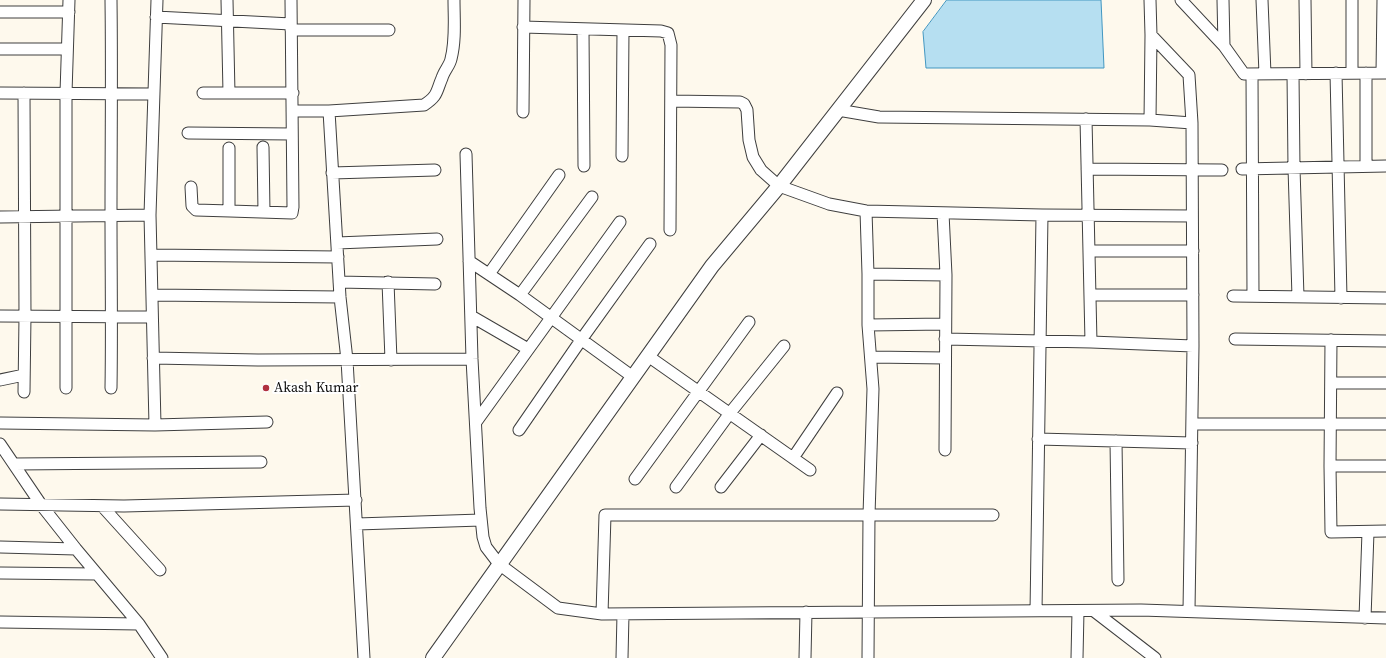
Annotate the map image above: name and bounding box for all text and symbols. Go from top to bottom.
place label: Akash Kumar [274,380,358,396]
marker: Akash Kumar [261,383,271,393]

